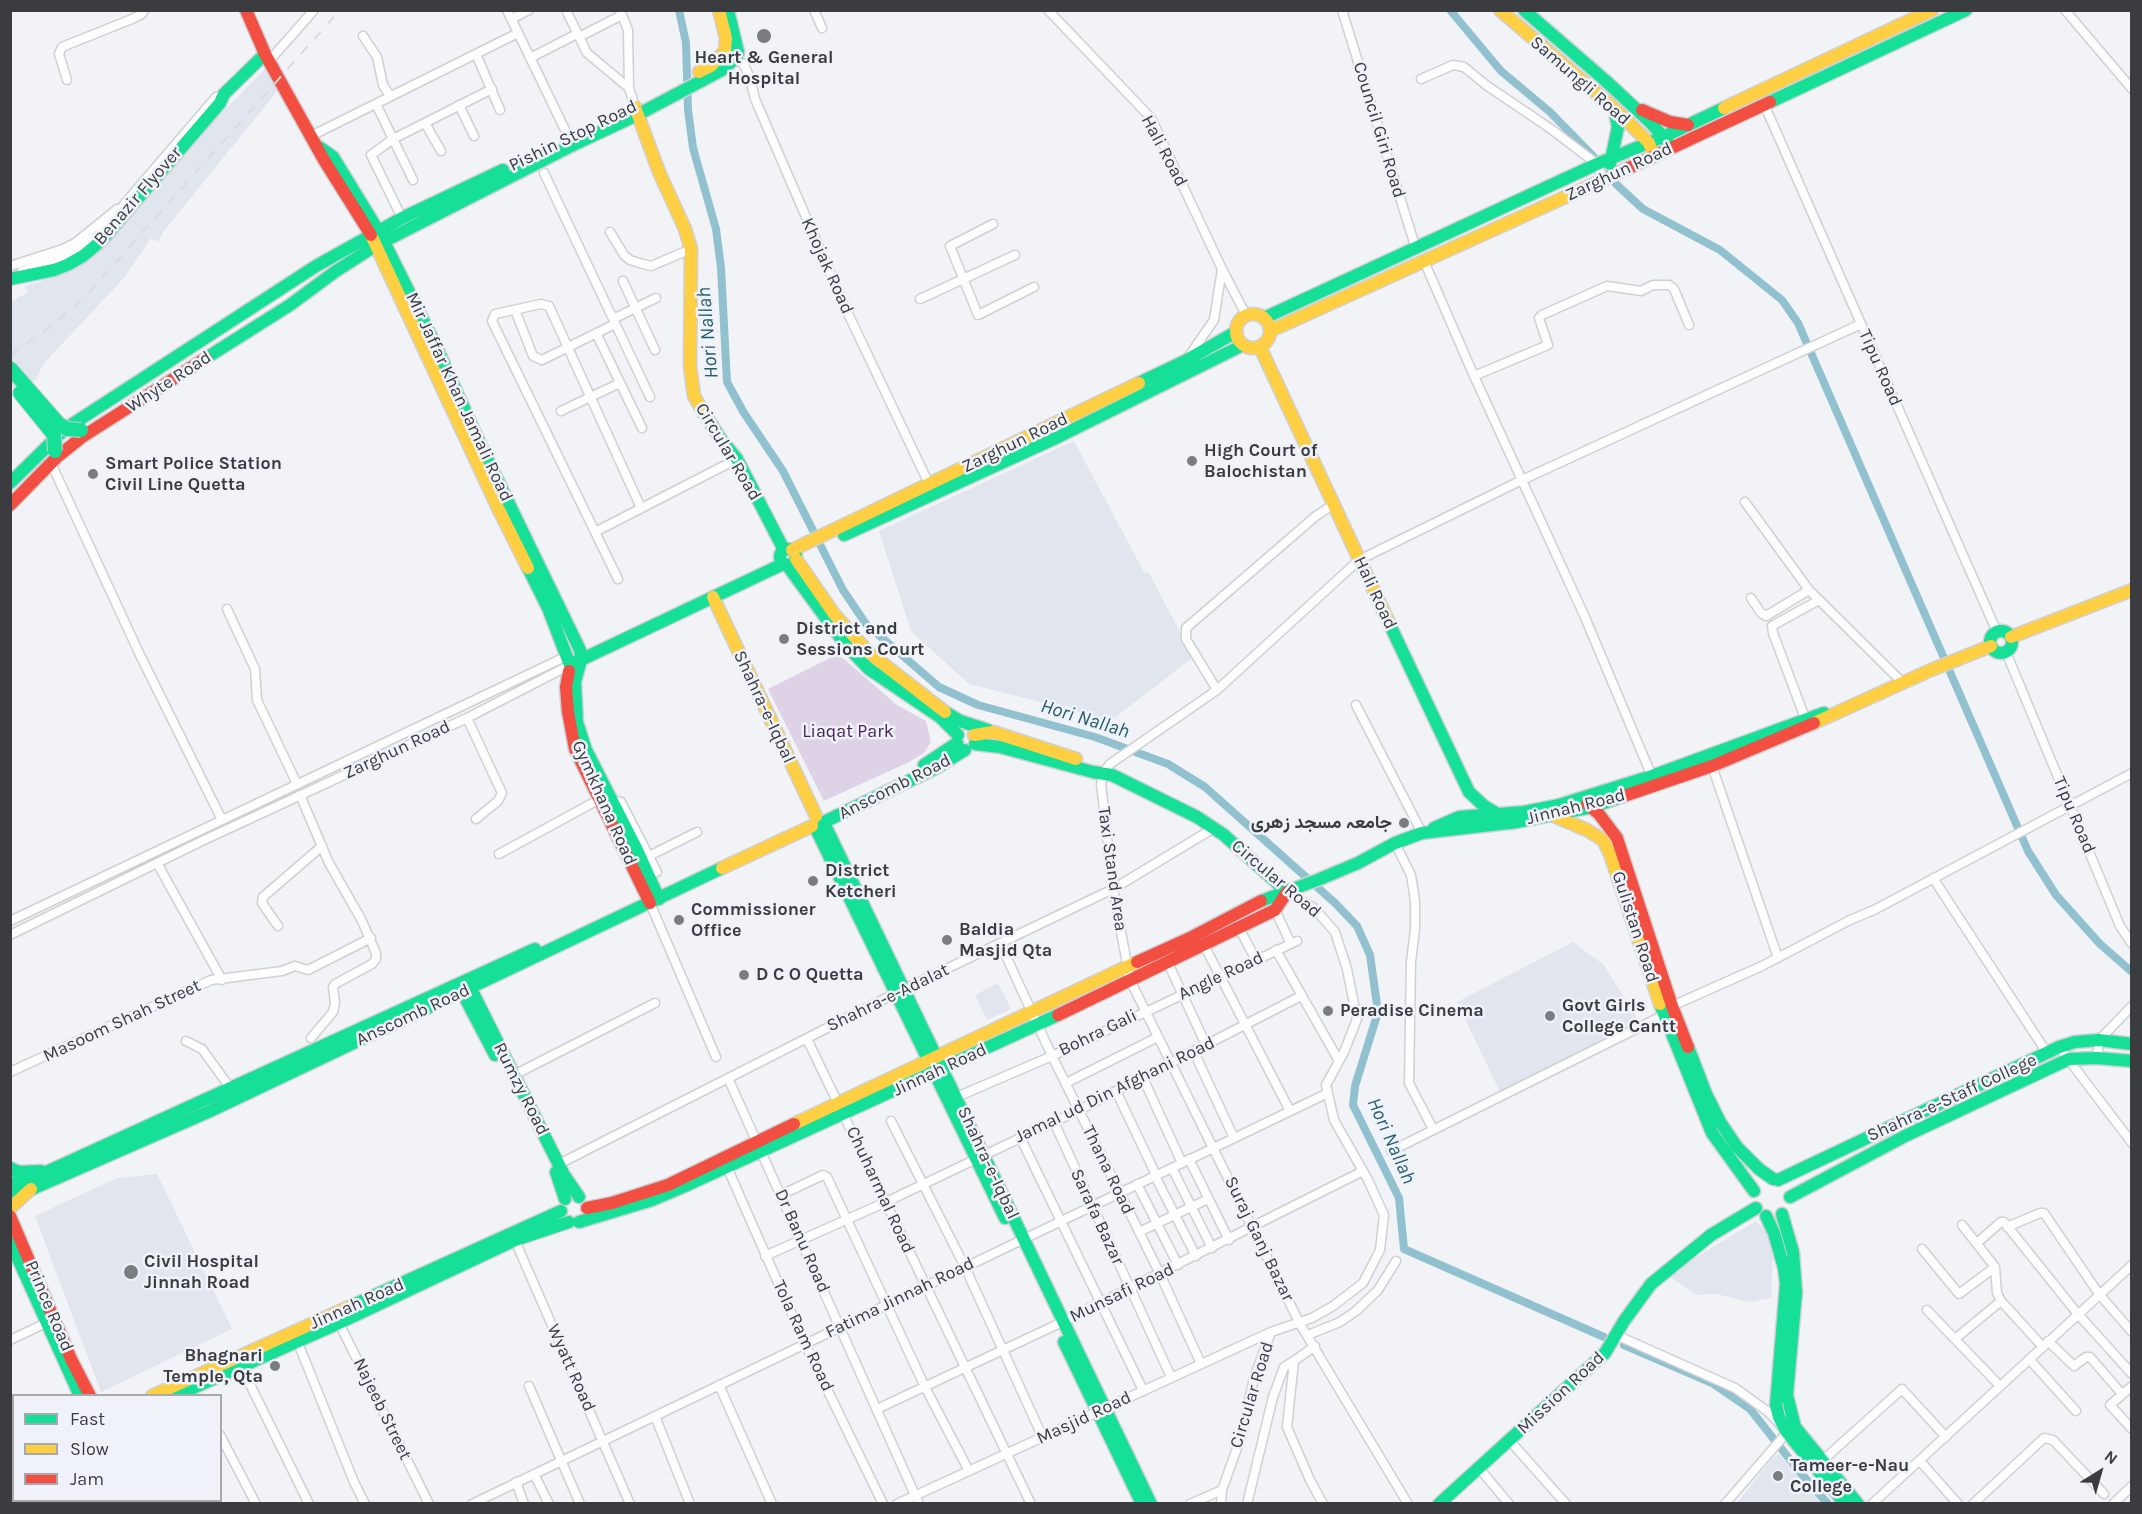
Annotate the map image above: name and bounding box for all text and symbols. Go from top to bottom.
marker: Heart & General Hospital [755,27,773,45]
street label: Samungli Road [1525,32,1635,130]
place label: Heart & General Hospital [695,47,833,90]
street label: Council Giri Road [1348,59,1410,201]
street label: Pishin Stop Road [505,96,641,176]
street label: Hali Road [1136,111,1192,191]
street label: Zarghun Road [1562,138,1676,206]
street label: Benazir Flyover [89,142,187,250]
street label: Khojak Road [796,215,858,317]
water label: Hori Nallah [692,286,724,380]
street label: Mir Jaffar Khan Jamali Road [401,289,517,505]
street label: Tipu Road [1854,326,1906,410]
street label: Whyte Road [122,347,216,417]
street label: Circular Road [690,399,766,505]
street label: Zarghun Road [958,408,1072,478]
place label: High Court of Balochistan [1204,440,1317,482]
place label: Smart Police Station Civil Line Quetta [105,453,282,496]
marker: High Court of Balochistan [1185,454,1199,468]
marker: Smart Police Station Civil Line Quetta [86,467,100,481]
street label: Hali Road [1349,553,1401,633]
place label: District and Sessions Court [796,618,924,660]
marker: District and Sessions Court [777,632,791,646]
street label: Shahra-e-Iqbal [728,647,800,767]
water label: Hori Nallah [1038,694,1132,744]
street label: Zarghun Road [340,716,454,784]
park label: Liaqat Park [802,721,894,743]
street label: Gymkhana Road [567,737,641,869]
street label: Anscomb Road [835,749,955,825]
street label: Tipu Road [2048,773,2100,857]
street label: Jinnah Road [1524,784,1628,830]
street label: Taxi Stand Area [1093,805,1131,933]
place label: جامعہ مسجد زھری [1251,812,1392,834]
marker: جامعہ مسجد زھری [1397,816,1411,830]
street label: Circular Road [1227,835,1325,923]
place label: District Ketcheri [825,860,897,902]
street label: Gulistan Road [1607,869,1663,985]
marker: District Ketcheri [806,874,820,888]
place label: Commissioner Office [691,899,816,942]
marker: Commissioner Office [672,913,686,927]
place label: Baldia Masjid Qta [959,919,1052,962]
marker: Baldia Masjid Qta [940,933,954,947]
street label: Angle Road [1175,947,1267,1005]
street label: Shahra-e-Adalat [823,959,953,1037]
place label: D C O Quetta [756,964,864,986]
marker: D C O Quetta [737,968,751,982]
street label: Masoom Shah Street [40,975,204,1067]
street label: Anscomb Road [353,979,473,1051]
place label: Govt Girls College Cantt [1562,995,1676,1038]
place label: Peradise Cinema [1340,1000,1484,1022]
marker: Peradise Cinema [1321,1004,1335,1018]
street label: Bohra Gali [1055,1005,1141,1061]
marker: Govt Girls College Cantt [1543,1009,1557,1023]
street label: Jamal ud Din Afghani Road [1011,1032,1219,1148]
street label: Rumzy Road [488,1039,554,1139]
street label: Jinnah Road [890,1039,990,1101]
street label: Shahra-e-Staff College [1864,1049,2040,1147]
water label: Hori Nallah [1361,1094,1421,1188]
street label: Shahra-e-Iqbal [952,1103,1024,1223]
street label: Thana Road [1077,1122,1139,1218]
street label: Chuharmal Road [841,1123,919,1257]
street label: Sarafa Bazar [1065,1165,1129,1269]
street label: Suraj Ganj Bazar [1219,1173,1299,1305]
street label: Dr Banu Road [770,1186,834,1296]
place label: Civil Hospital Jinnah Road [144,1251,259,1294]
street label: Fatima Jinnah Road [822,1253,978,1343]
street label: Prince Road [20,1257,78,1355]
street label: Munsafi Road [1066,1258,1178,1328]
marker: Civil Hospital Jinnah Road [122,1263,140,1281]
street label: Jinnah Road [307,1274,407,1334]
street label: Tola Ram Road [768,1277,838,1395]
street label: Wyatt Road [542,1321,600,1415]
street label: Circular Road [1226,1339,1278,1451]
place label: Bhagnari Temple, Qta [163,1345,263,1388]
street label: Mission Road [1513,1347,1609,1439]
street label: Najeeb Street [348,1355,416,1463]
marker: Bhagnari Temple, Qta [268,1359,282,1373]
street label: Masjid Road [1033,1387,1135,1449]
legend [12,1394,222,1502]
text: Fast [70,1408,105,1430]
text: Slow [70,1438,109,1460]
north arrow [2070,1442,2130,1502]
text: N [2101,1446,2121,1468]
place label: Tameer-e-Nau College [1790,1455,1909,1498]
text: Jam [70,1468,104,1490]
marker: Tameer-e-Nau College [1771,1469,1785,1483]

